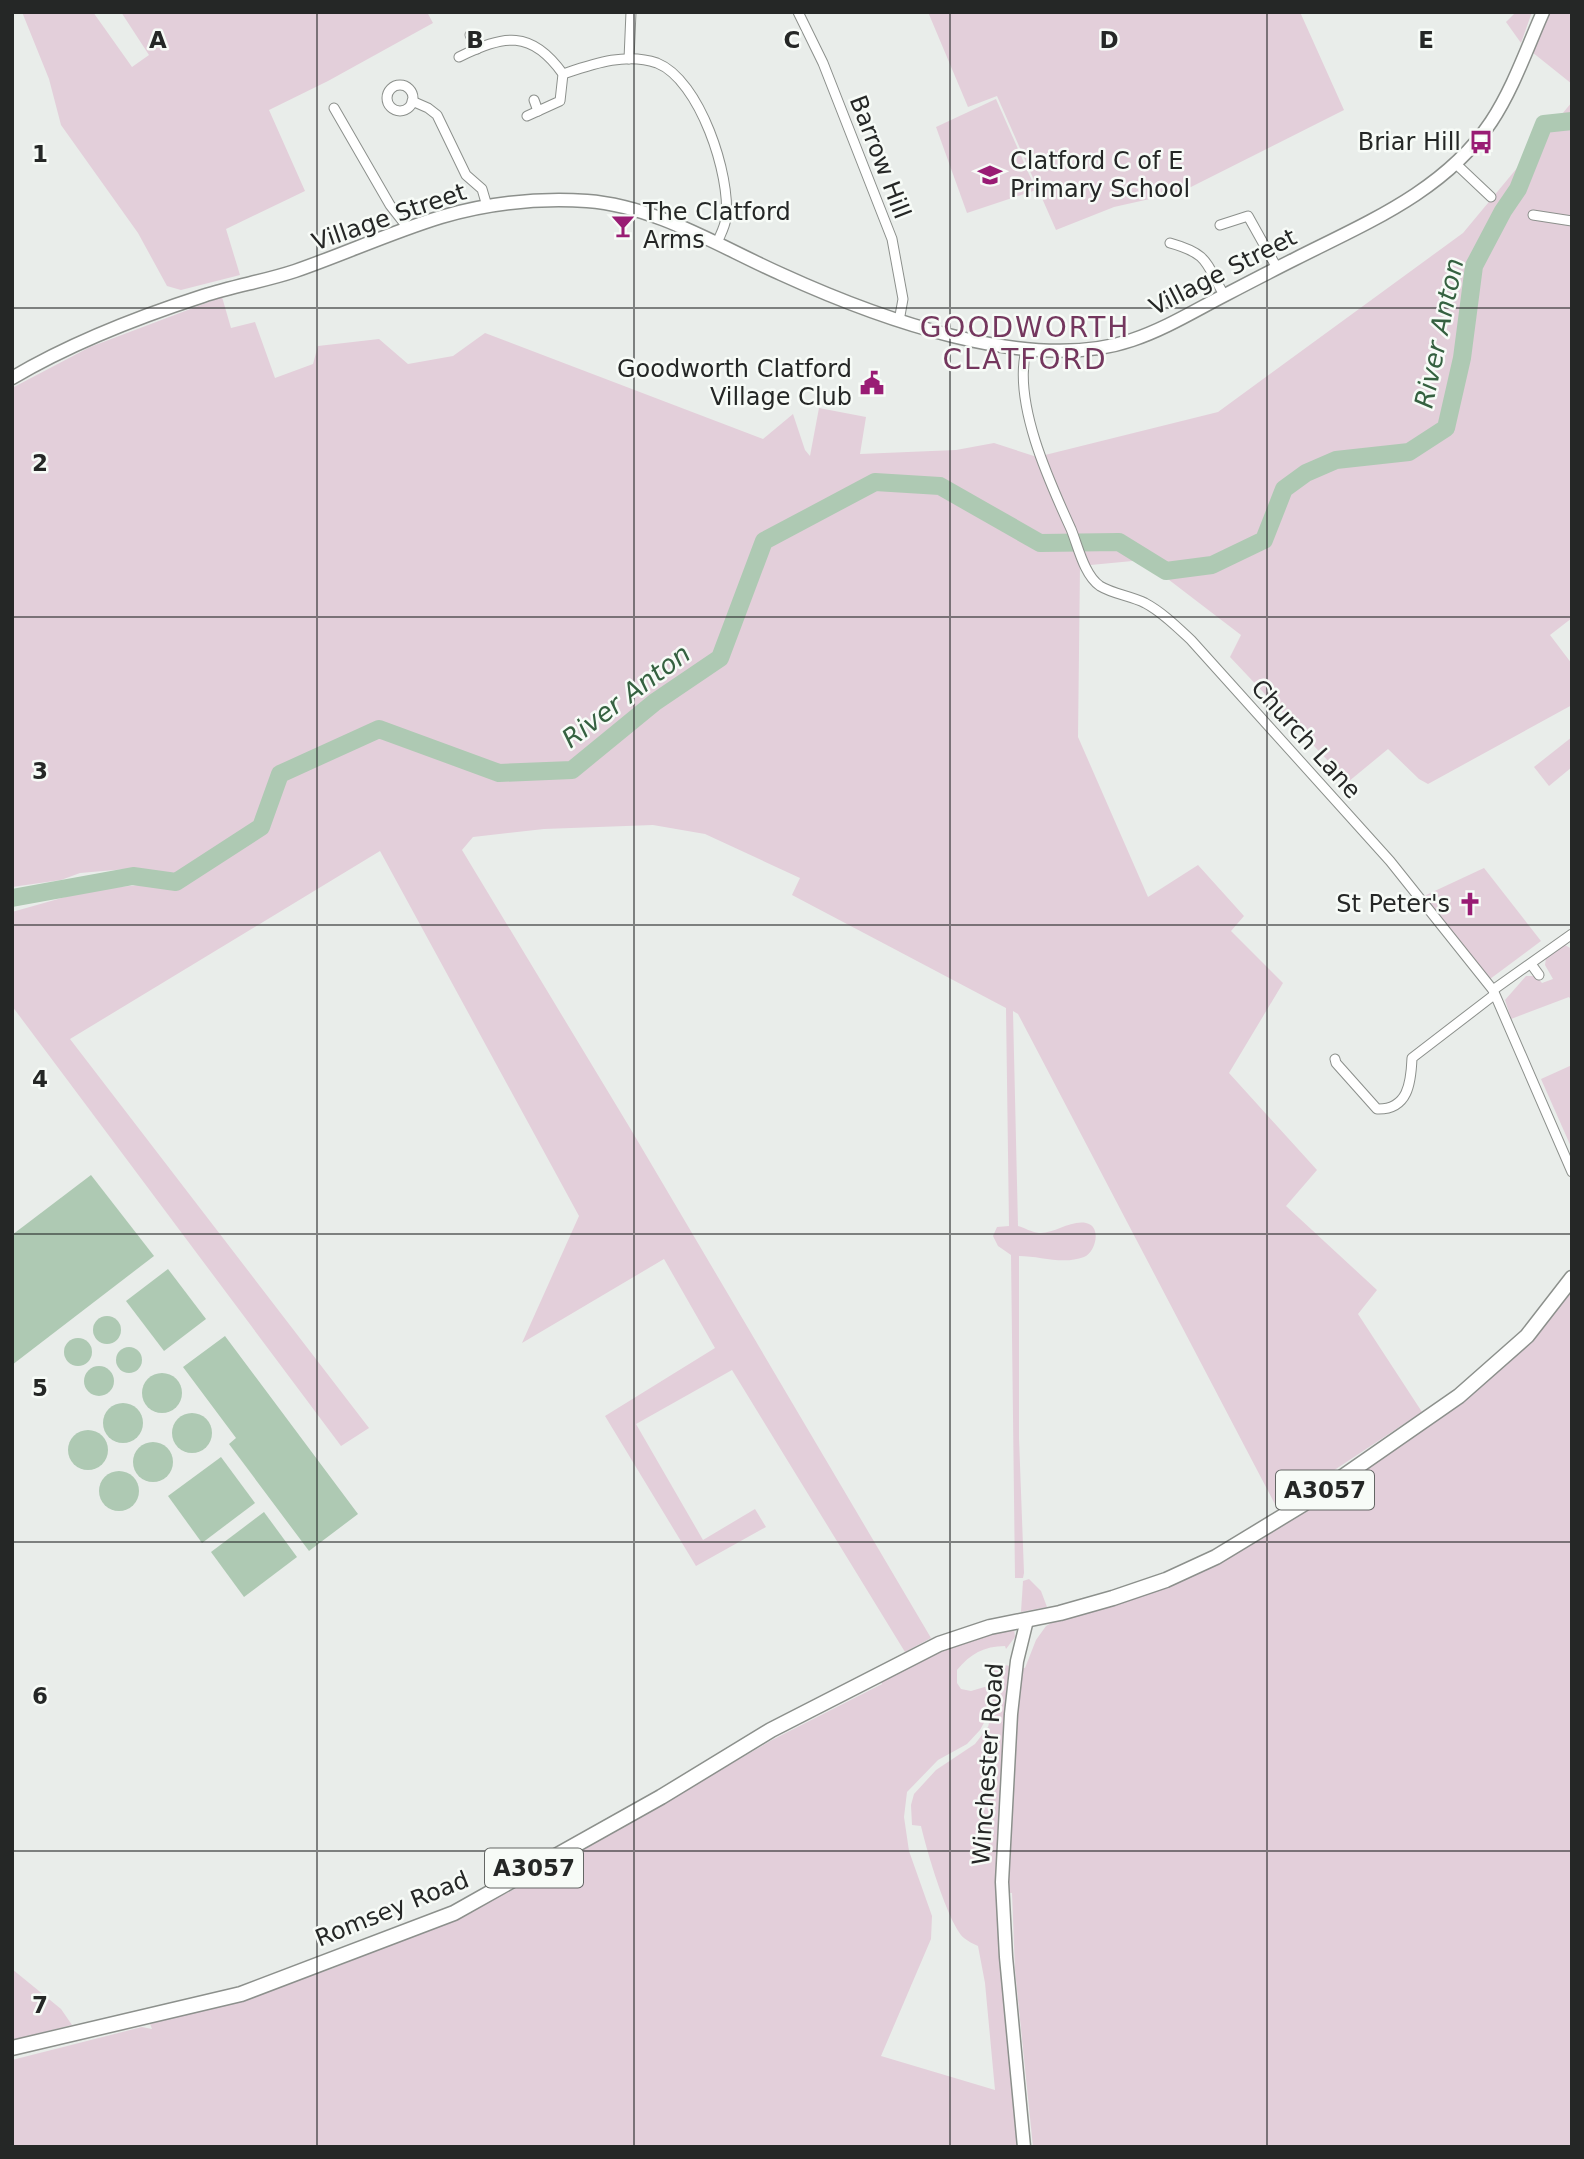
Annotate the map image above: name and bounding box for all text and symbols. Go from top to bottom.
text: A [149,27,167,53]
text: B [466,27,484,53]
text: C [784,27,800,53]
text: D [1099,27,1119,53]
text: E [1418,27,1434,53]
street label: Barrow Hill [844,91,916,223]
place label: Briar Hill [1358,128,1461,156]
bus stop icon: Briar Hill [1467,128,1495,156]
text: 1 [32,141,48,167]
place label: Clatford C of E Primary School [1010,147,1190,203]
school or university icon: Clatford C of E Primary School [976,161,1004,189]
street label: Village Street [308,178,470,256]
place label: The Clatford Arms [642,198,791,254]
bar icon: The Clatford Arms [609,212,637,240]
street label: Village Street [1145,223,1301,321]
water label: River Anton [1408,255,1470,411]
district label: GOODWORTH CLATFORD [920,311,1130,376]
place label: Goodworth Clatford Village Club [617,355,852,411]
public building icon: Goodworth Clatford Village Club [858,369,886,397]
text: 2 [32,450,48,476]
water label: River Anton [556,638,696,754]
street label: Church Lane [1245,674,1367,804]
text: 3 [32,758,48,784]
place label: St Peter's [1336,890,1450,918]
church icon: St Peter's [1456,890,1484,918]
text: 4 [32,1066,48,1092]
text: 5 [32,1375,48,1401]
road number: A3057 [1276,1470,1374,1510]
street label: Winchester Road [967,1662,1009,1866]
text: 6 [32,1683,48,1709]
road number: A3057 [485,1848,583,1887]
street label: Romsey Road [311,1865,473,1953]
text: 7 [32,1992,48,2018]

